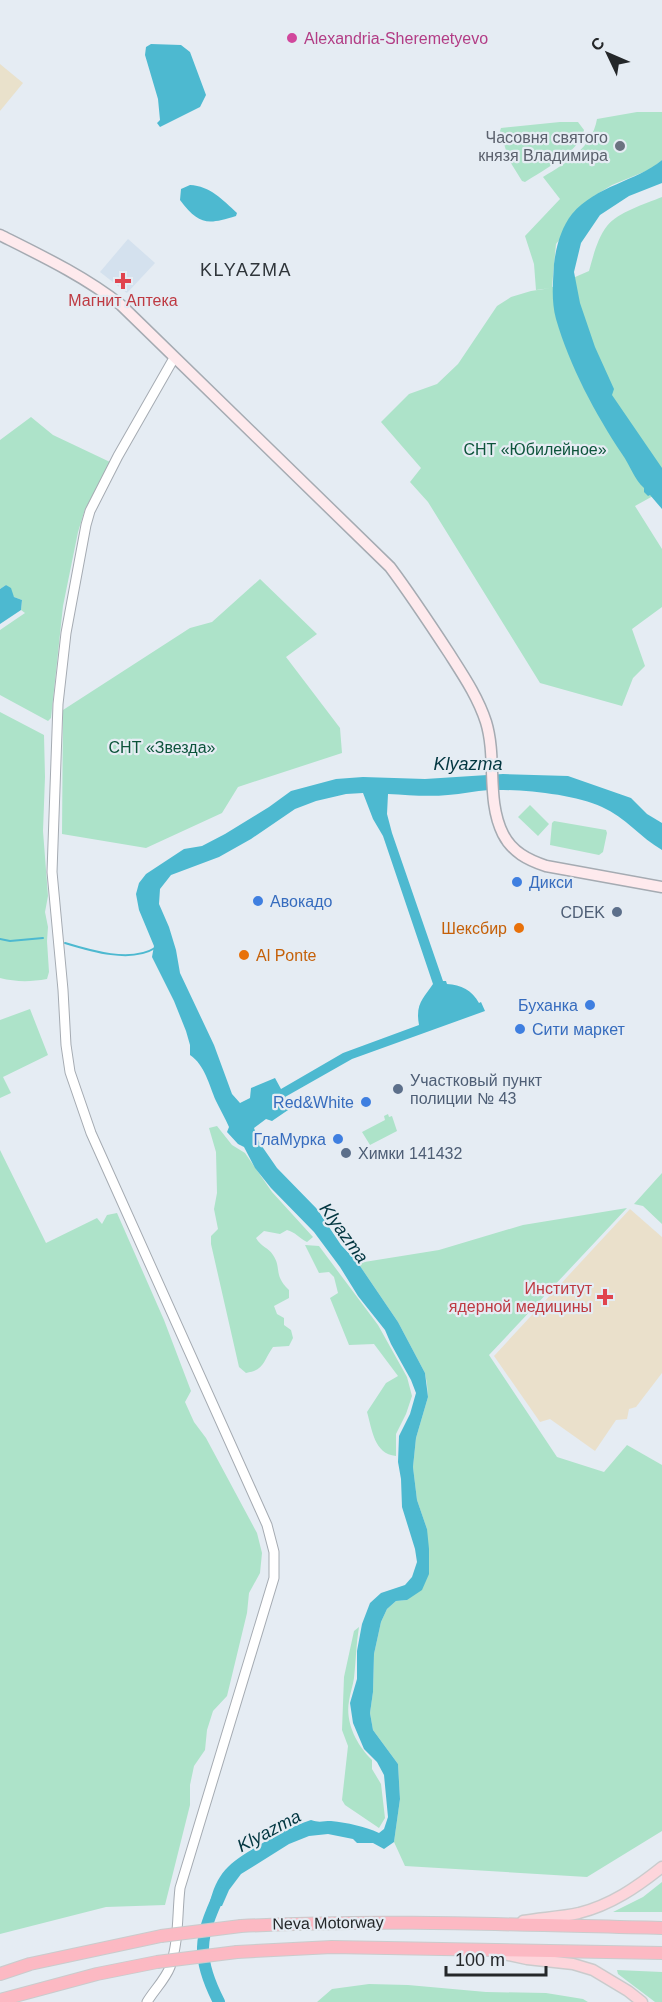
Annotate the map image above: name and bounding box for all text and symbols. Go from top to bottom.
north arrow [578,24,638,84]
place label: Alexandria-Sheremetyevo [304,30,488,47]
marker: Alexandria-Sheremetyevo [285,31,299,45]
text: С [587,34,608,54]
place label: Часовня святого князя Владимира [478,129,608,164]
marker: Часовня святого князя Владимира [613,139,627,153]
district label: KLYAZMA [200,260,292,280]
marker: Магнит Аптека [116,274,130,288]
place label: Магнит Аптека [68,292,178,309]
park label: СНТ «Юбилейное» [463,441,607,458]
park label: СНТ «Звезда» [109,739,216,756]
water label: Klyazma [433,754,503,774]
place label: Дикси [529,874,573,891]
marker: Дикси [510,875,524,889]
place label: Авокадо [270,893,332,910]
marker: Авокадо [251,894,265,908]
place label: CDEK [561,904,605,921]
marker: CDEK [610,905,624,919]
place label: Шексбир [441,920,507,937]
marker: Шексбир [512,921,526,935]
place label: Al Ponte [256,947,317,964]
marker: Al Ponte [237,948,251,962]
place label: Буханка [518,997,578,1014]
marker: Буханка [583,998,597,1012]
place label: Сити маркет [532,1021,626,1038]
marker: Сити маркет [513,1022,527,1036]
place label: Участковый пункт полиции № 43 [410,1072,543,1107]
marker: Участковый пункт полиции № 43 [391,1082,405,1096]
place label: Red&White [273,1094,354,1111]
marker: Red&White [359,1095,373,1109]
place label: ГлаМурка [254,1131,326,1148]
marker: ГлаМурка [331,1132,345,1146]
place label: Химки 141432 [358,1145,462,1162]
marker: Химки 141432 [339,1146,353,1160]
water label: Klyazma [316,1199,372,1267]
place label: Институт ядерной медицины [449,1280,593,1315]
marker: Институт ядерной медицины [596,1288,614,1306]
water label: Klyazma [234,1806,304,1856]
street label: Neva Motorway [272,1914,384,1932]
scale bar [446,1939,546,1977]
text: 100 m [455,1950,505,1970]

